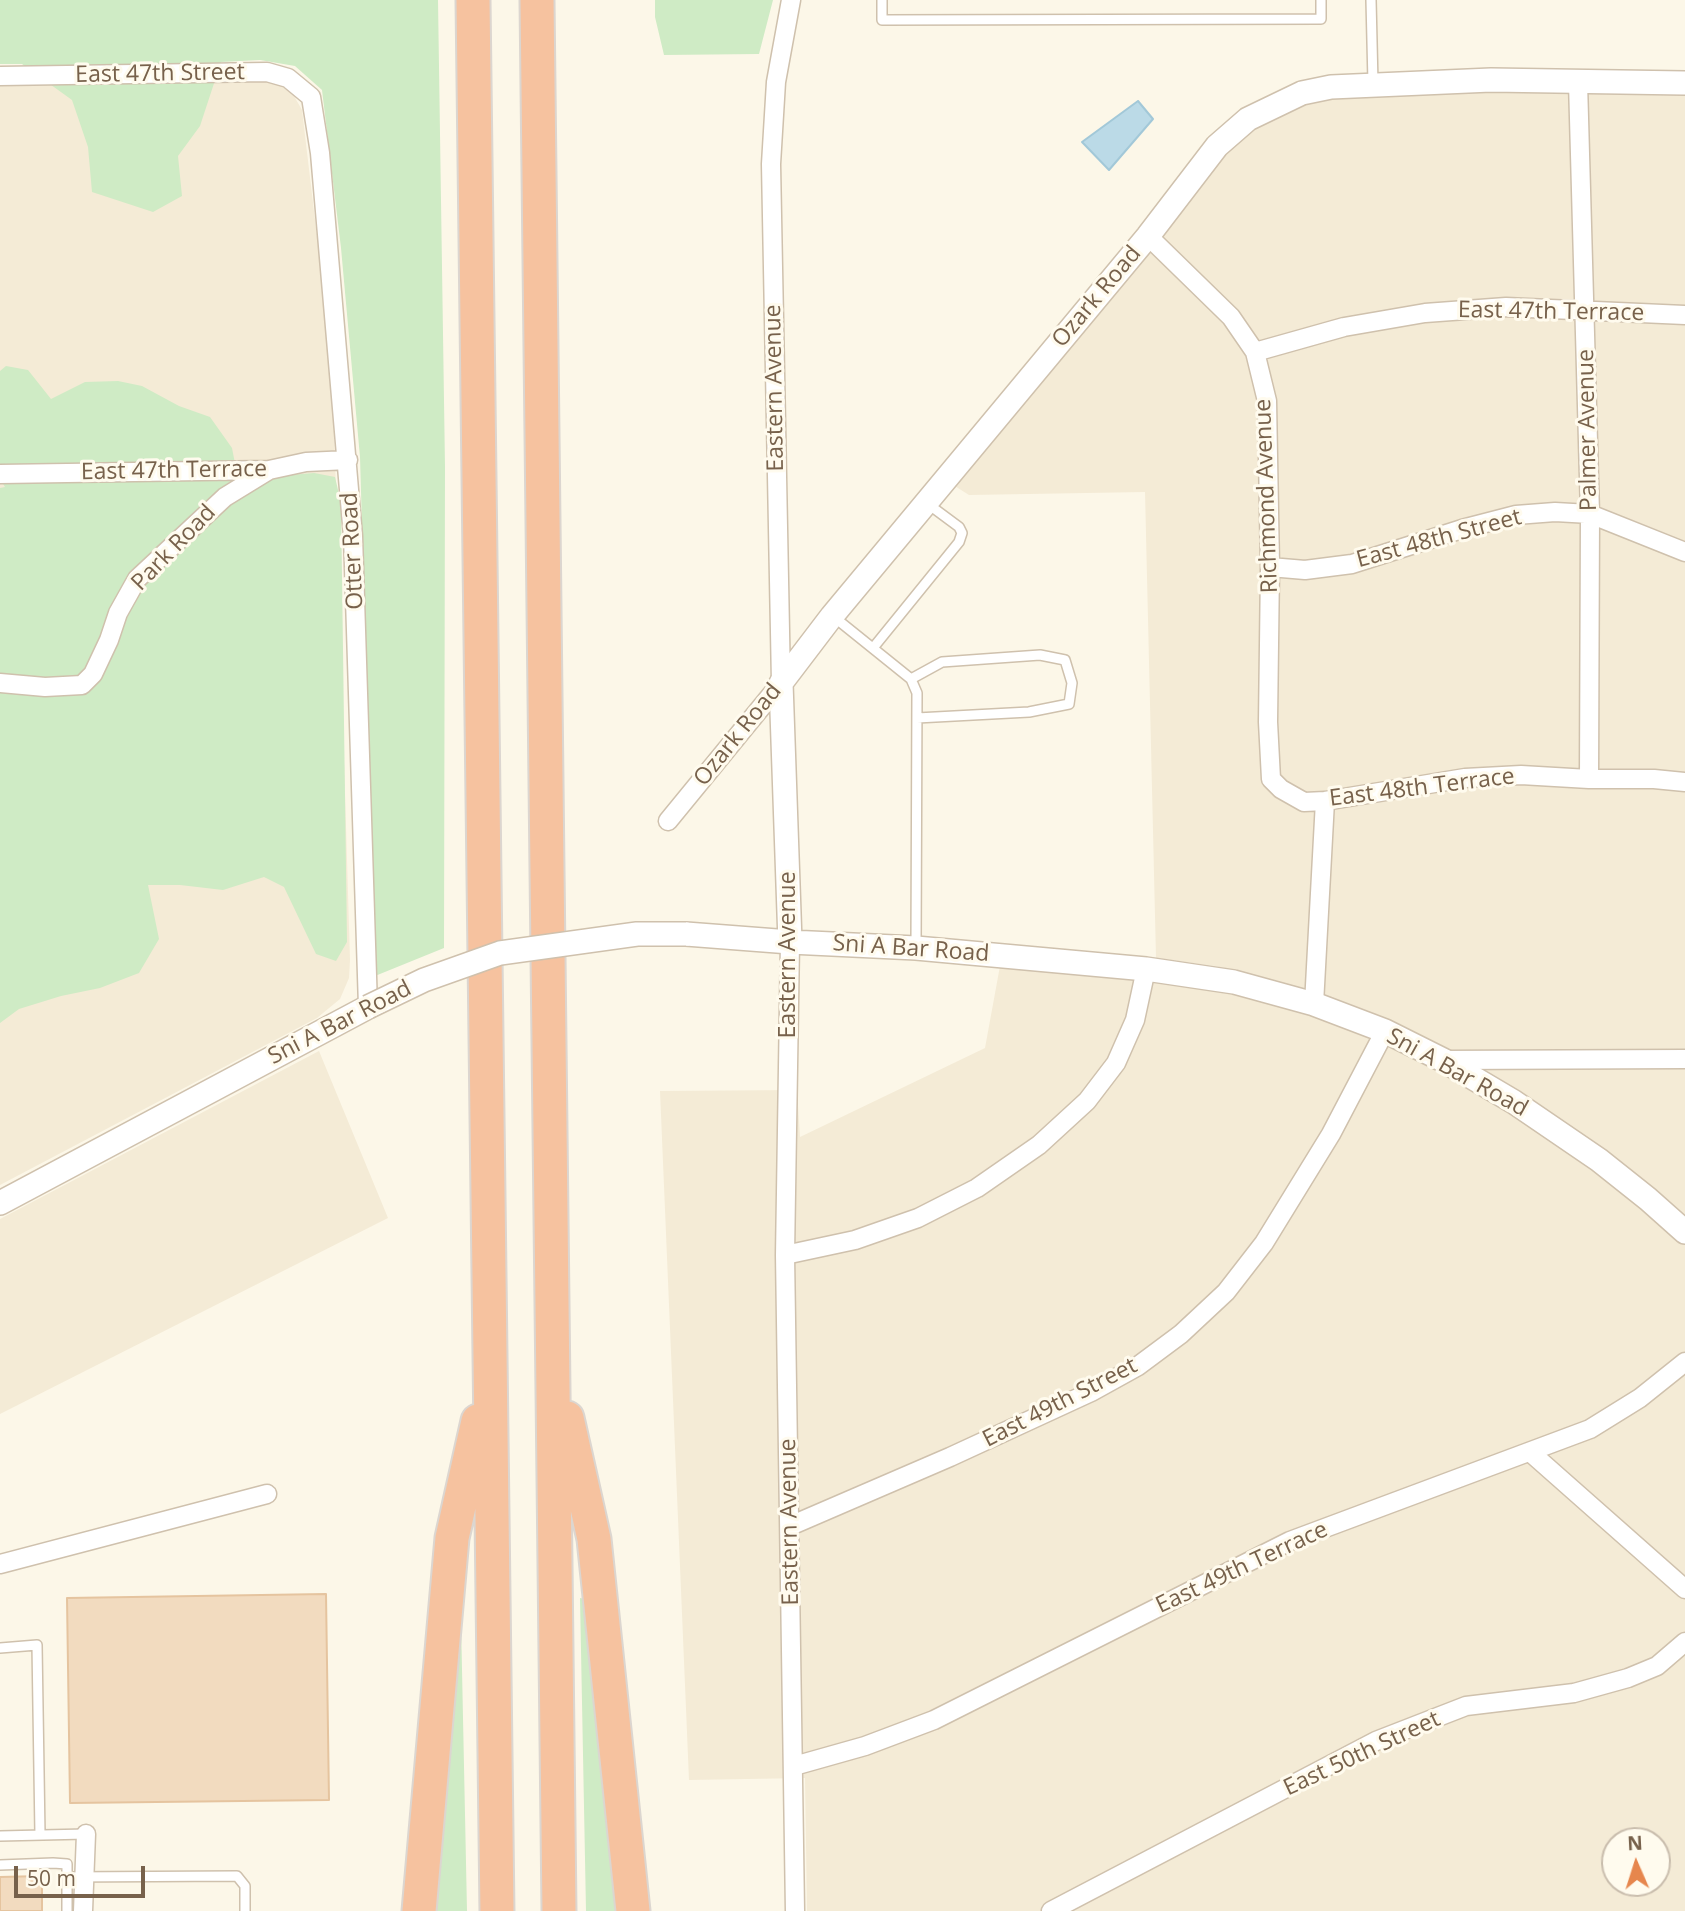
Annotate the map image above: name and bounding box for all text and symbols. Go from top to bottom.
street label: East 47th Street [75,59,245,89]
street label: Ozark Road [1047,241,1147,353]
street label: East 47th Terrace [1458,297,1644,327]
street label: Eastern Avenue [760,304,790,472]
street label: Palmer Avenue [1573,349,1603,511]
street label: Richmond Avenue [1250,398,1284,594]
street label: East 47th Terrace [81,456,267,486]
street label: Otter Road [336,492,370,610]
street label: Park Road [126,499,222,597]
street label: East 48th Street [1354,504,1524,574]
street label: Ozark Road [688,678,788,792]
street label: East 48th Terrace [1328,763,1516,813]
street label: Eastern Avenue [774,871,802,1039]
street label: Sni A Bar Road [832,930,990,968]
street label: Sni A Bar Road [264,975,416,1071]
street label: Sni A Bar Road [1382,1023,1532,1123]
street label: East 49th Street [978,1352,1142,1454]
street label: Eastern Avenue [775,1438,805,1606]
street label: East 49th Terrace [1152,1516,1332,1620]
street label: East 50th Street [1279,1706,1445,1802]
north arrow [1601,1827,1671,1897]
text: N [1627,1830,1643,1856]
scale bar [18,1852,149,1896]
text: 50 m [27,1864,76,1892]

